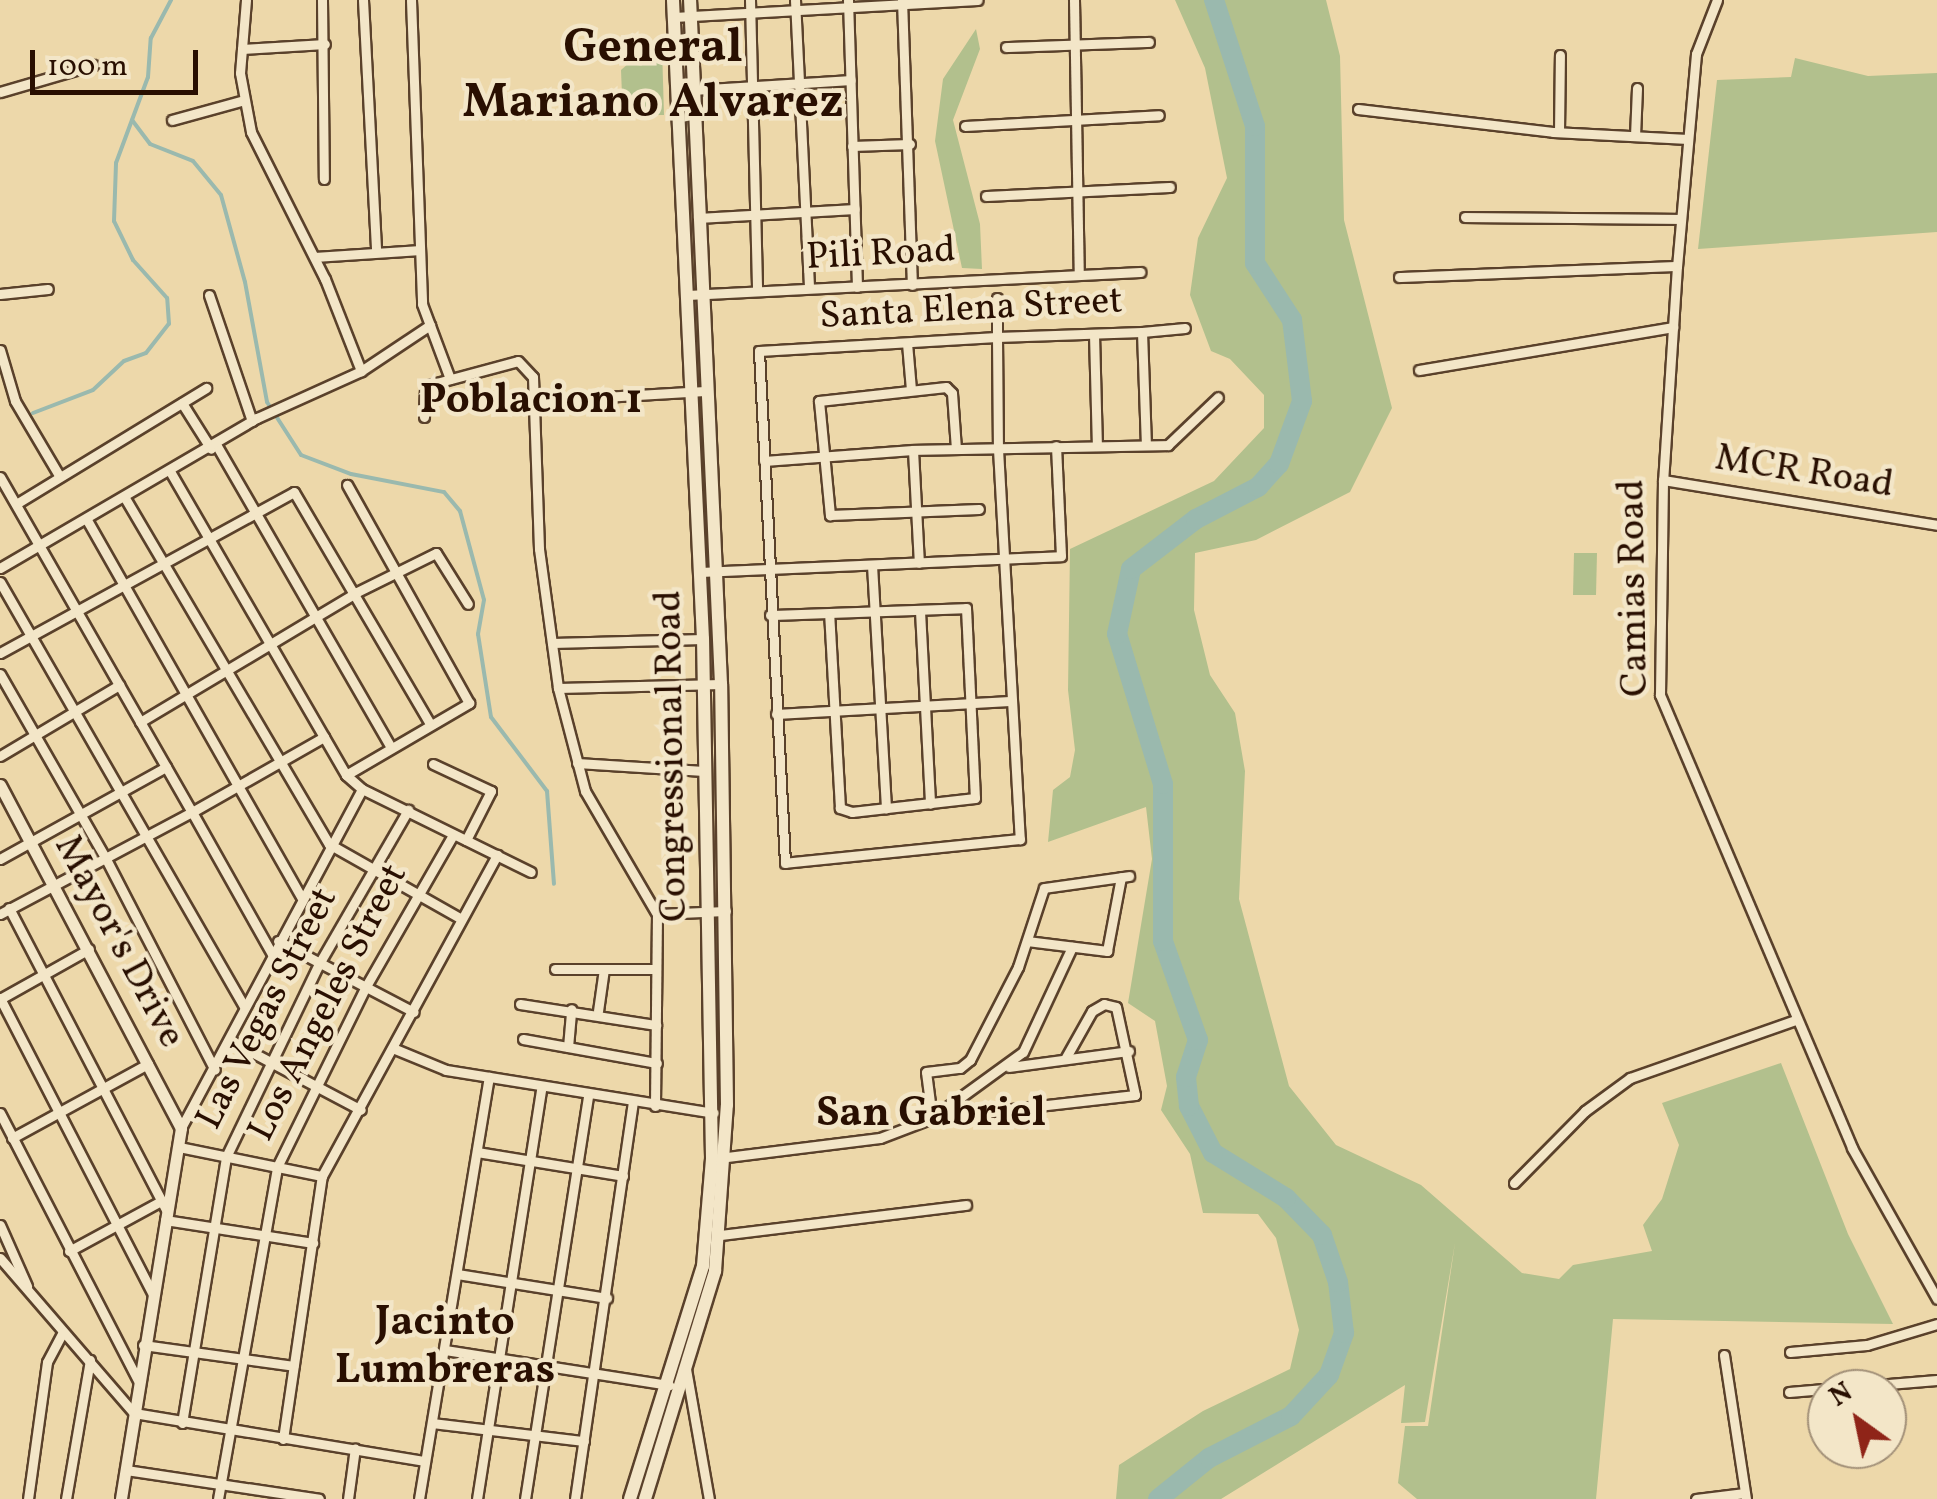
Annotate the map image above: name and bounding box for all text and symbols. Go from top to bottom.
district label: General Mariano Alvarez [462,19,844,132]
scale bar [35,30,202,92]
text: 100 m [47,46,128,88]
street label: Pili Road [805,228,957,282]
street label: Santa Elena Street [818,279,1124,341]
district label: Poblacion 1 [420,377,642,427]
street label: MCR Road [1712,436,1896,510]
street label: Camias Road [1610,479,1660,697]
street label: Congressional Road [647,590,699,922]
street label: Mayor's Drive [43,828,193,1056]
street label: Los Angeles Street [239,857,419,1149]
street label: Las Vegas Street [187,880,349,1138]
district label: San Gabriel [816,1090,1046,1140]
district label: Jacinto Lumbreras [335,1299,555,1398]
north arrow [1807,1369,1907,1469]
text: N [1822,1373,1861,1417]

